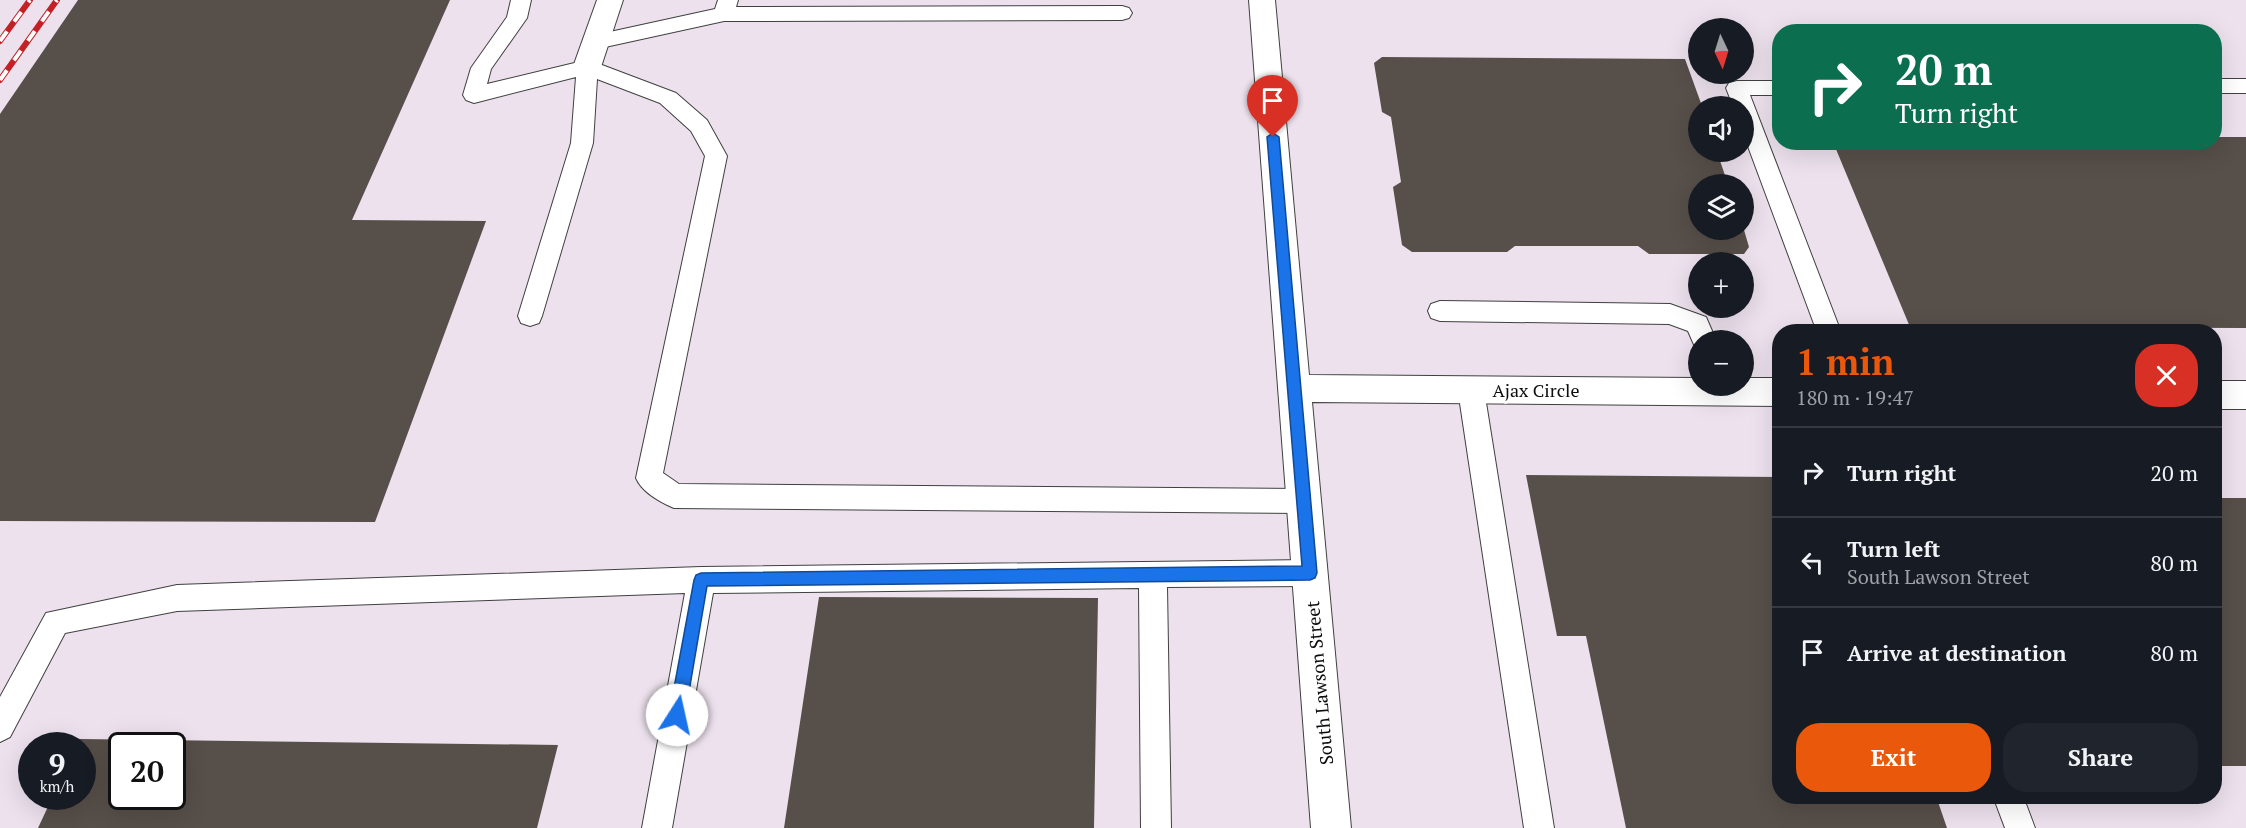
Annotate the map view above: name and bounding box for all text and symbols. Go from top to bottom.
north arrow [1688,18,1754,84]
map controls [1688,18,1754,396]
text: 20 m [1895,41,1993,97]
icon: right [1796,48,1874,126]
pin [1247,75,1298,137]
icon: arrive [1256,84,1289,117]
text: Turn right [1895,95,2018,131]
button: sound [1688,96,1754,162]
button: layers [1688,174,1754,240]
button: + [1688,252,1754,318]
button: − [1688,330,1754,396]
text: 1 min [1796,338,1894,385]
button: close [2135,344,2198,407]
street label: Ajax Circle [1492,378,1580,402]
text: 180 m · 19:47 [1796,384,1914,411]
icon: right [1796,456,1829,489]
text: Turn right [1847,458,1956,487]
text: 20 m [2150,458,2198,487]
text: Turn left [1847,534,1940,563]
icon: left [1796,546,1829,579]
text: 80 m [2150,548,2198,577]
text: South Lawson Street [1847,563,2030,590]
street label: South Lawson Street [1300,600,1338,766]
icon: arrive [1796,636,1829,669]
text: Arrive at destination [1847,638,2066,667]
text: 80 m [2150,638,2198,667]
position arrow [645,683,709,747]
button: Exit [1796,723,1991,792]
button: Share [2003,723,2198,792]
speed limit sign: 20 [108,732,186,810]
text: 9 [49,744,65,784]
text: km/h [40,776,74,796]

